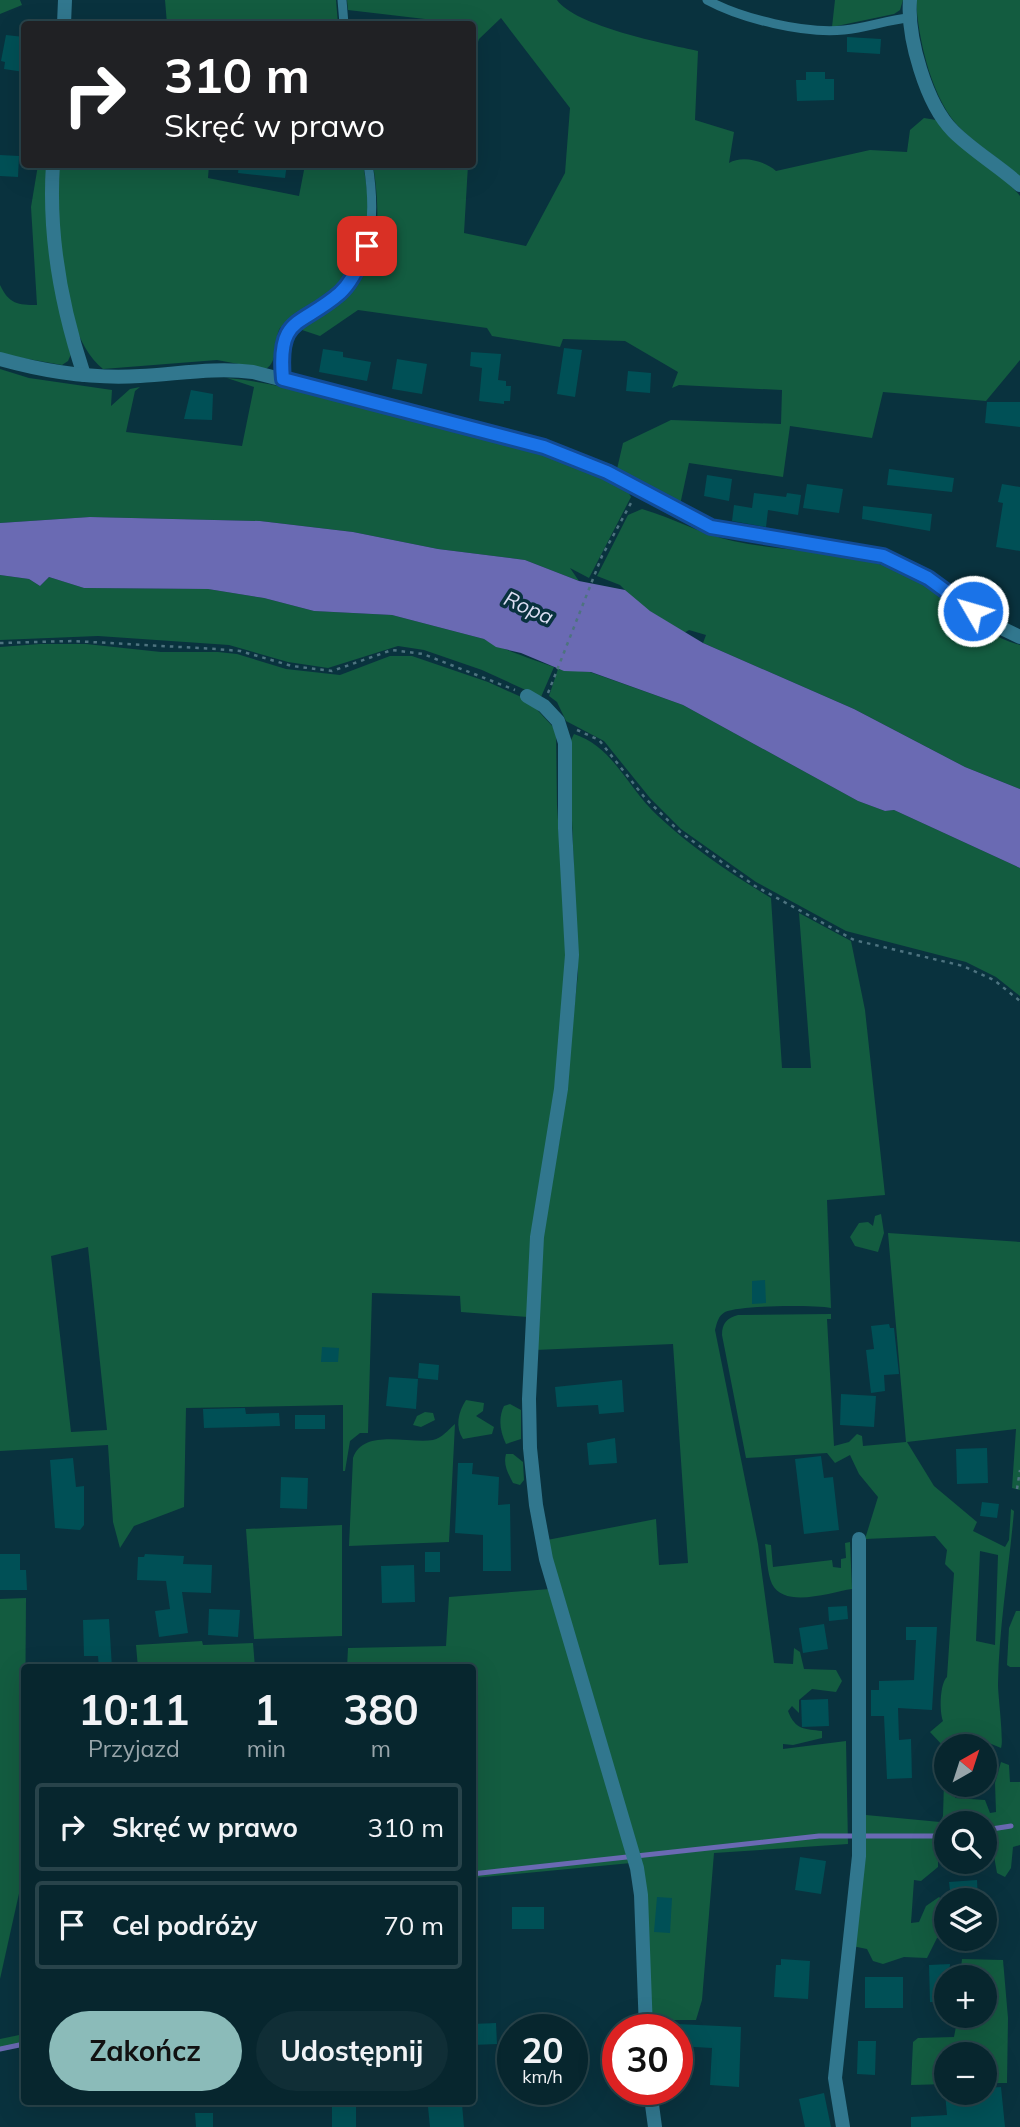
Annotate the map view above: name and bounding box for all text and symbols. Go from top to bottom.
text: 310 m [164,44,310,105]
icon: right [49,49,140,140]
text: Skręć w prawo [164,105,385,145]
pin [337,216,397,276]
icon: arrive [348,227,386,265]
position arrow [936,574,1010,648]
water label: Ropa [500,585,558,629]
text: 10:11 [78,1683,189,1736]
text: 1 [254,1683,279,1736]
text: 380 [343,1683,419,1736]
text: Przyjazd [88,1734,180,1763]
text: min [247,1734,286,1763]
text: m [371,1734,391,1763]
north arrow [934,1734,998,1797]
map controls [934,1734,997,2105]
icon: right [53,1808,91,1846]
text: Skręć w prawo [112,1811,298,1844]
text: 310 m [368,1811,444,1844]
button: search [934,1811,997,1874]
button: layers [934,1888,997,1951]
icon: arrive [53,1906,91,1944]
text: Cel podróży [112,1909,257,1942]
text: 70 m [383,1909,444,1942]
button: + [934,1965,997,2028]
button: Zakończ [49,2011,242,2091]
button: Udostępnij [256,2011,448,2091]
speed limit sign: 30 [602,2014,693,2105]
text: 20 [521,2028,564,2072]
button: − [934,2042,997,2105]
text: km/h [522,2065,563,2088]

